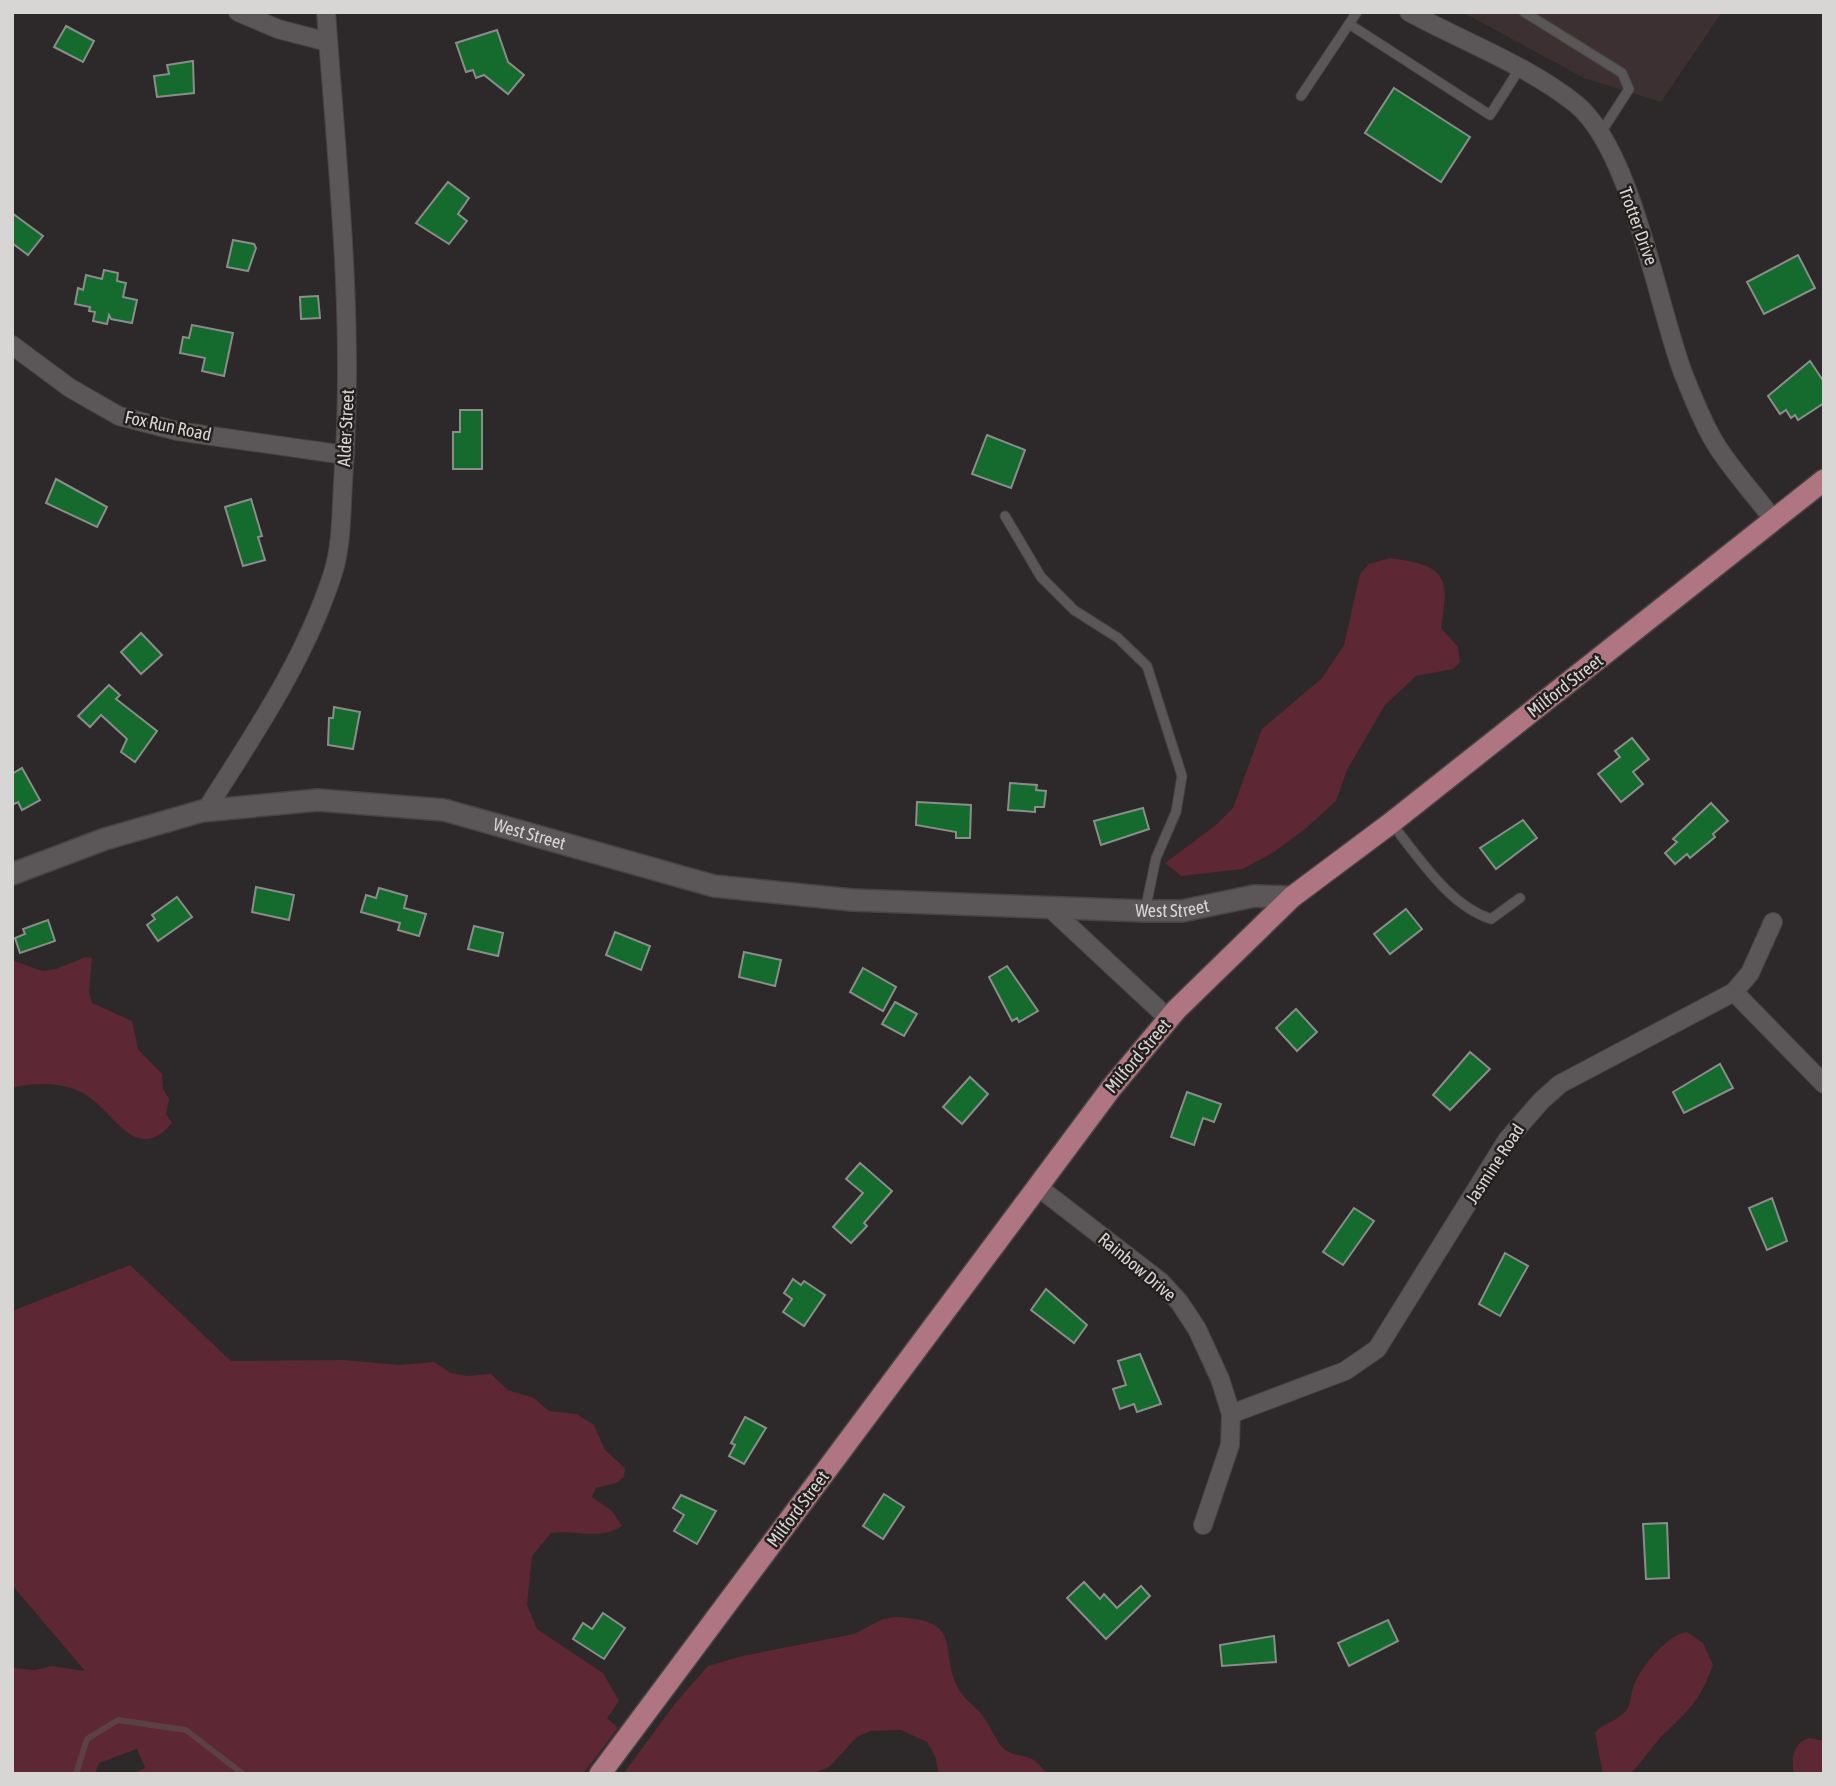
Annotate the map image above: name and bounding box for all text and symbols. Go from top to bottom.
street label: Trotter Drive [1615,184,1662,268]
street label: Alder Street [333,389,358,467]
street label: Fox Run Road [123,406,213,445]
street label: Milford Street [1523,650,1607,722]
street label: West Street [491,813,568,854]
street label: West Street [1135,895,1211,921]
street label: Milford Street [1101,1014,1175,1097]
street label: Jasmine Road [1461,1120,1528,1208]
street label: Rainbow Drive [1094,1228,1181,1305]
street label: Milford Street [762,1466,833,1551]

